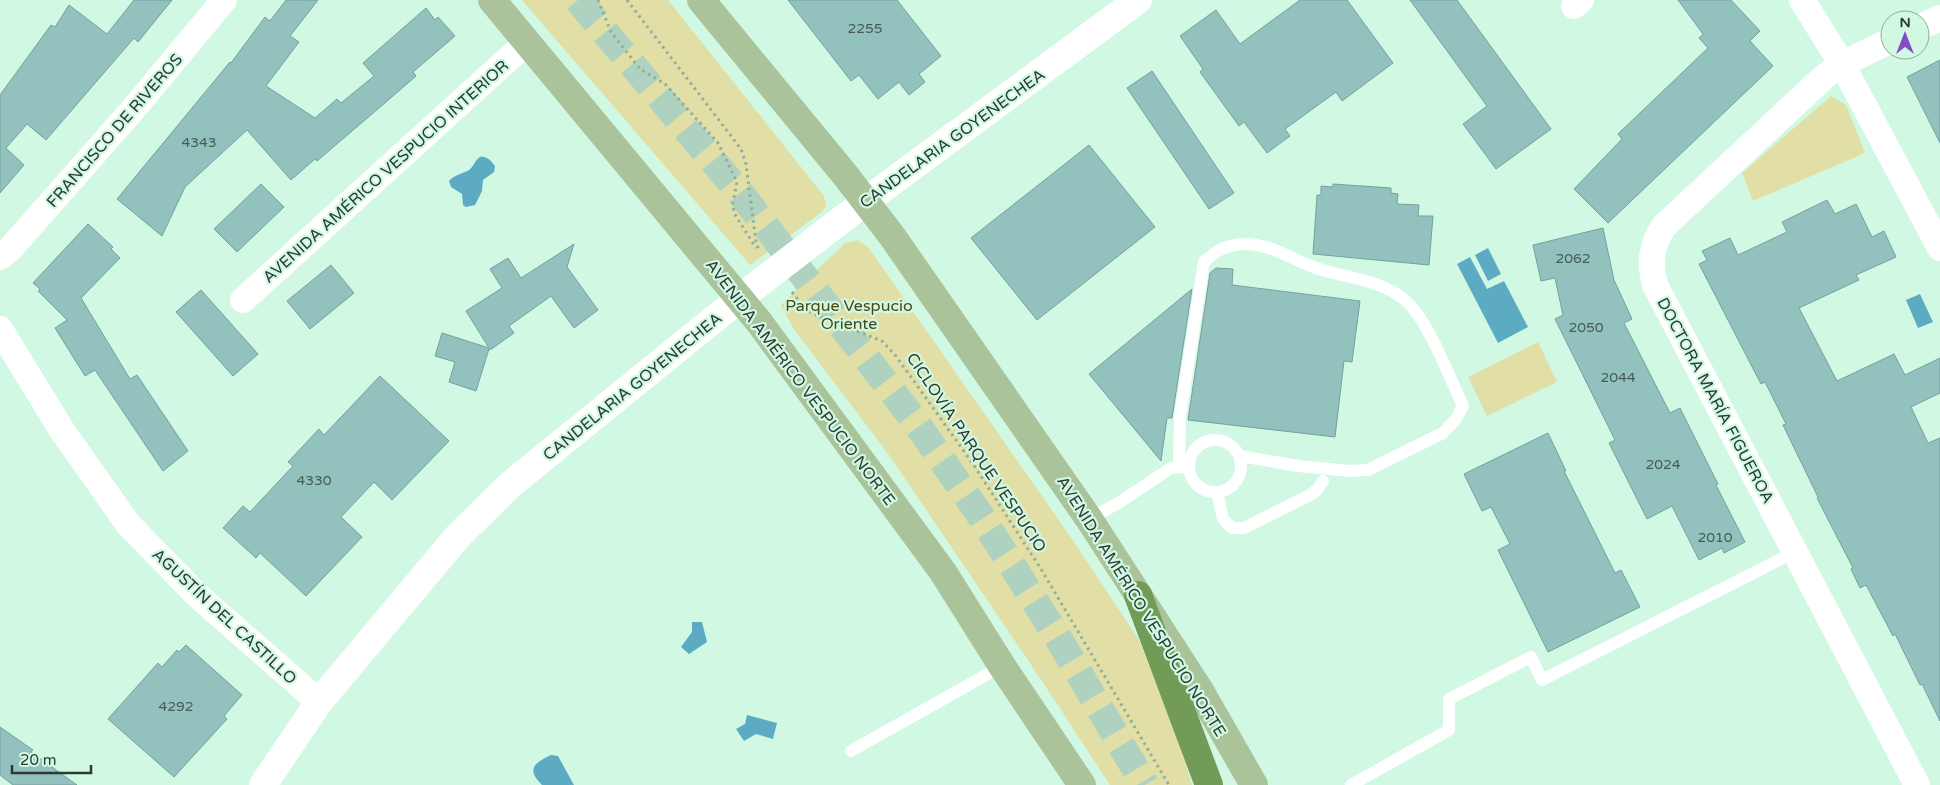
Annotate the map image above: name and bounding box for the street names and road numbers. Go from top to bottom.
street label: FRANCISCO DE RIVEROS [42,50,187,212]
street label: AVENIDA AMÉRICO VESPUCIO INTERIOR [259,56,513,288]
street label: CANDELARIA GOYENECHEA [856,65,1049,213]
street label: AVENIDA AMÉRICO VESPUCIO NORTE [701,255,899,510]
street label: DOCTORA MARÍA FIGUEROA [1652,294,1778,507]
street label: CANDELARIA GOYENECHEA [539,308,726,465]
street label: CICLOVÍA PARQUE VESPUCIO [902,349,1050,556]
street label: AVENIDA AMÉRICO VESPUCIO NORTE [1052,473,1230,740]
street label: AGUSTÍN DEL CASTILLO [148,545,301,689]

